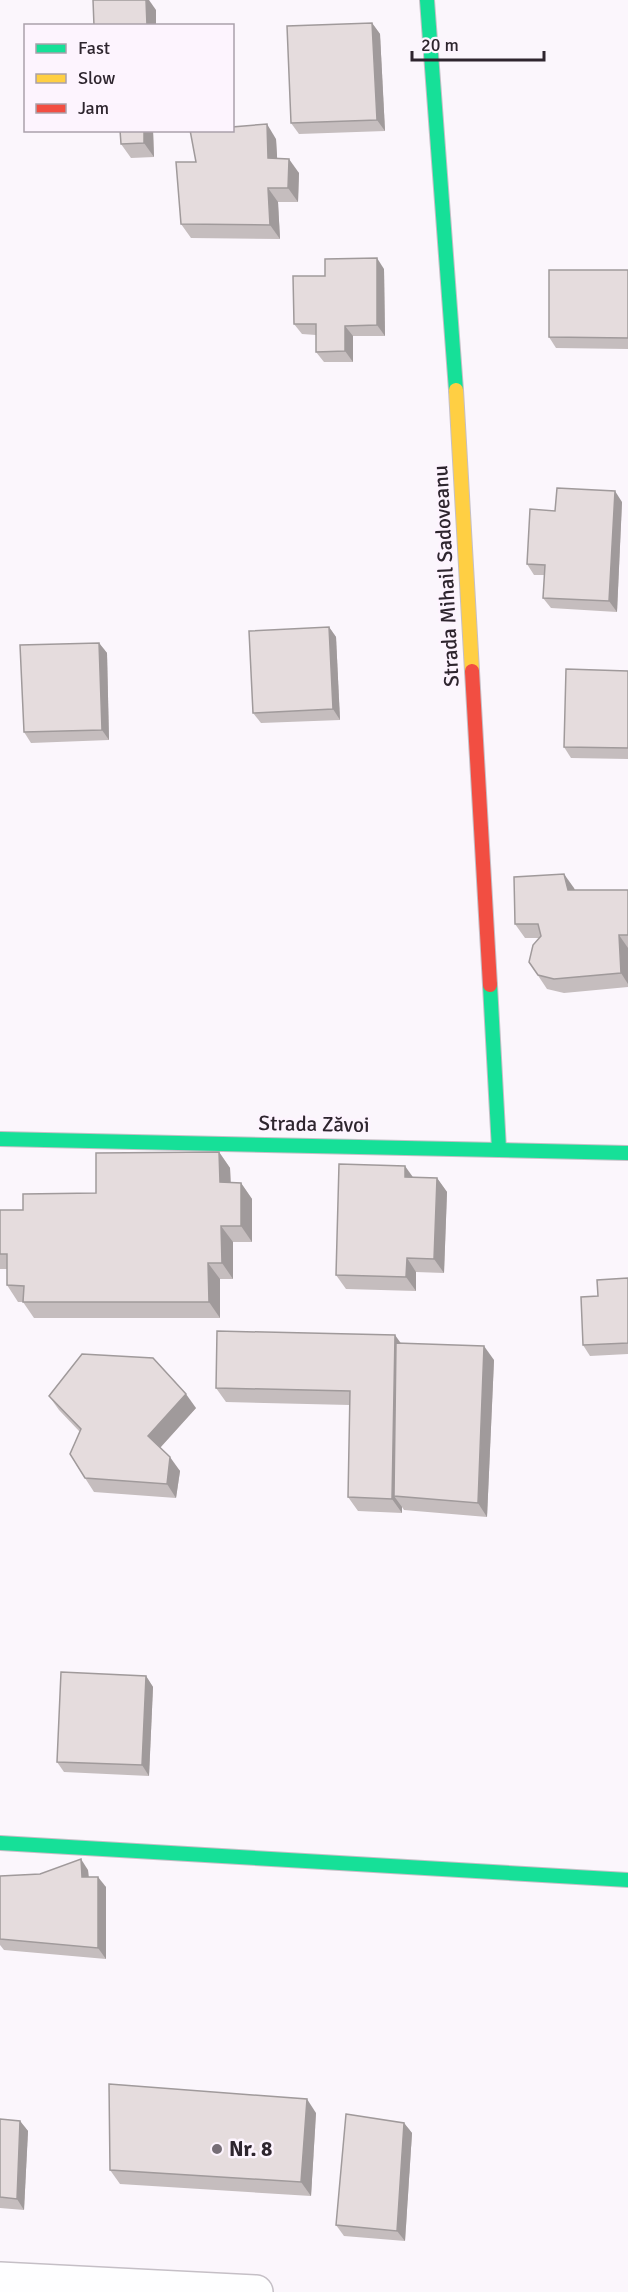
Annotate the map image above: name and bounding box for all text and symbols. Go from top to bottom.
legend [24,24,234,132]
scale bar [412,24,544,62]
text: 20 m [421,34,459,56]
text: Fast [78,37,110,59]
text: Slow [78,67,115,89]
text: Jam [78,97,109,119]
street label: Strada Mihail Sadoveanu [427,464,465,688]
street label: Strada Zăvoi [258,1110,370,1138]
place label: Nr. 8 [229,2136,272,2162]
marker: Nr. 8 [210,2142,224,2156]

